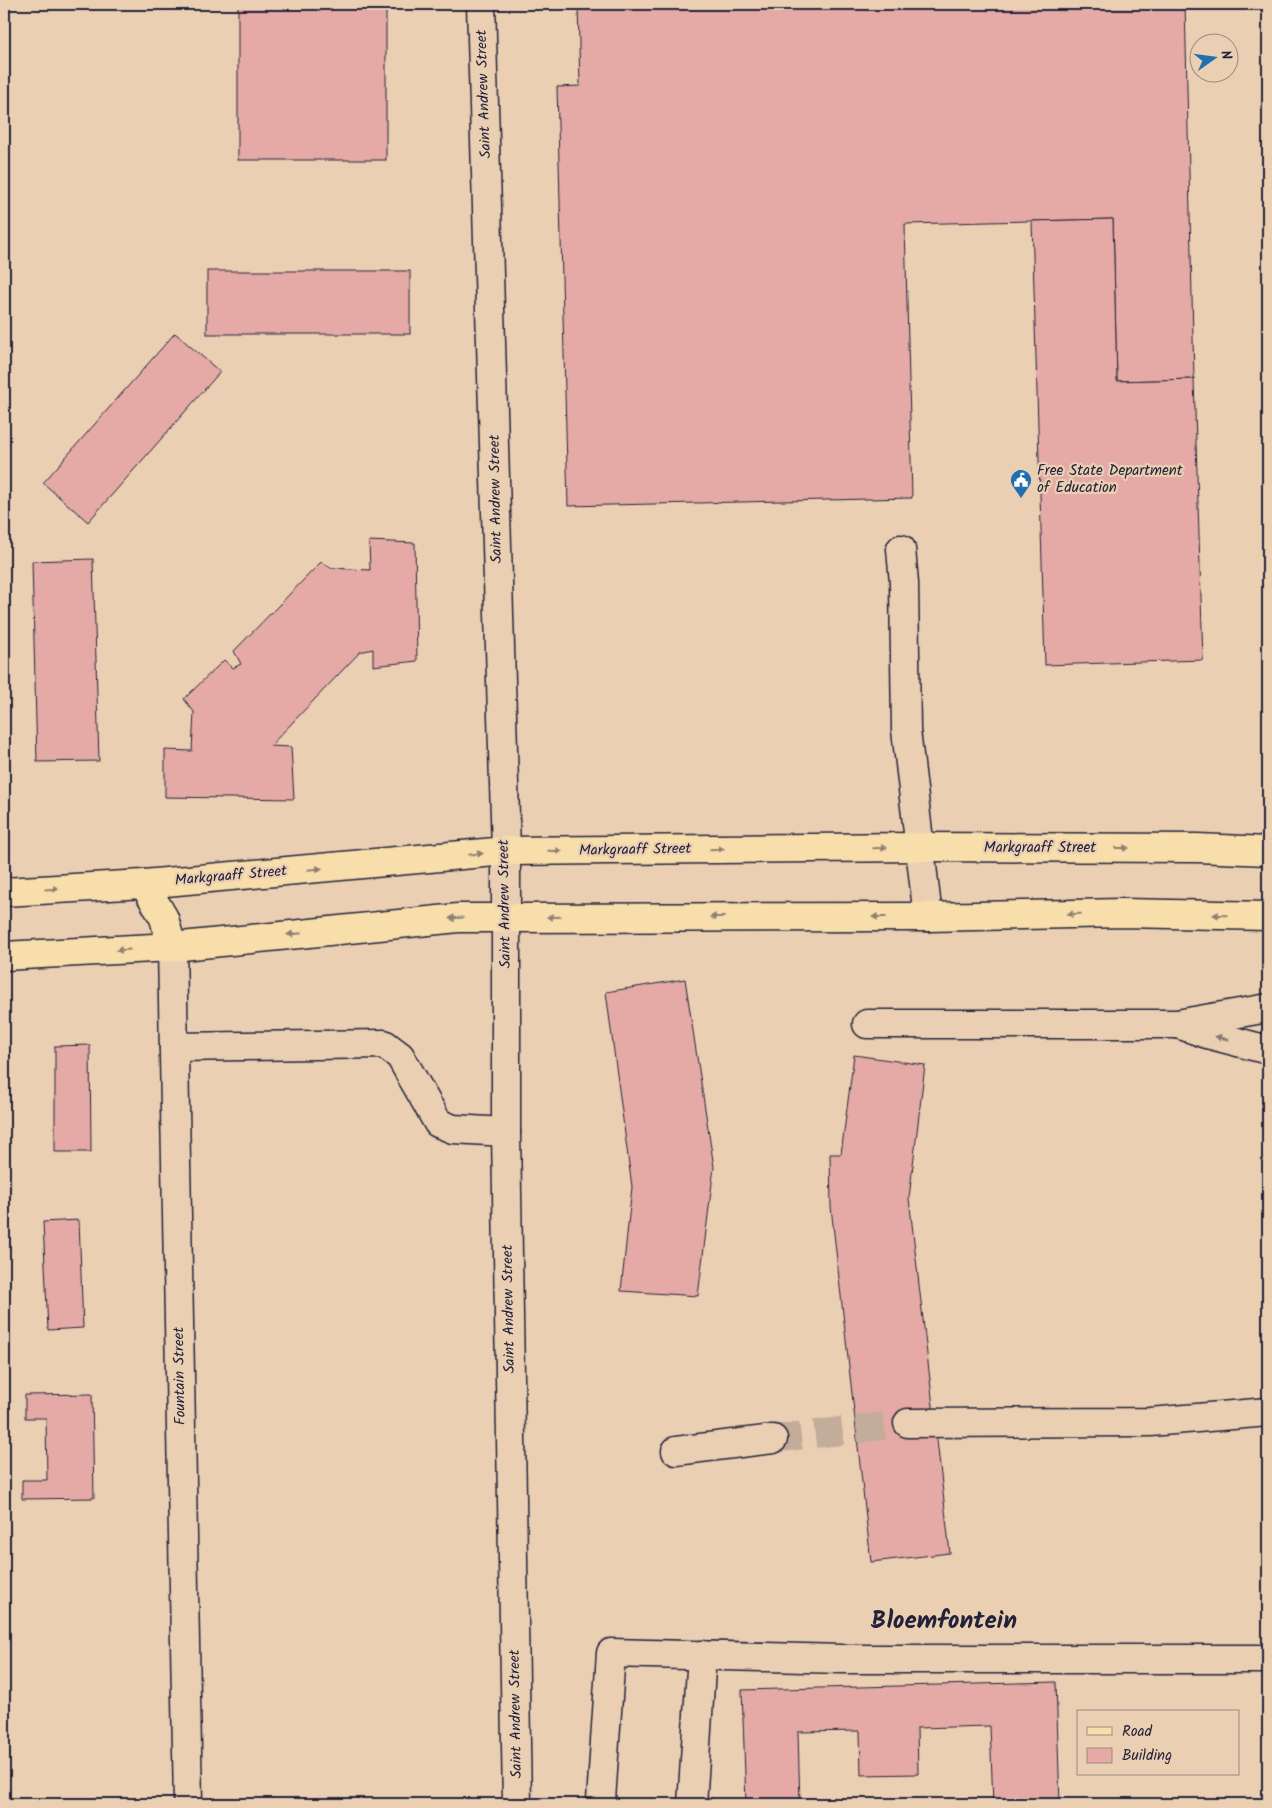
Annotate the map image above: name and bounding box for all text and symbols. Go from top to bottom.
street label: Saint Andrew Street [470,29,498,159]
north arrow [1190,32,1240,82]
text: N [1214,48,1237,62]
street label: Saint Andrew Street [483,434,509,564]
place label: Free State Department of Education [1037,459,1183,500]
public building icon: Free State Department of Education [1009,468,1033,499]
street label: Markgraaff Street [984,836,1096,860]
street label: Markgraaff Street [579,837,692,863]
street label: Saint Andrew Street [492,839,518,969]
one-way arrow [872,843,888,851]
one-way arrow [1114,844,1130,852]
one-way arrow [709,845,725,853]
one-way arrow [547,847,563,855]
one-way arrow [469,850,485,858]
street label: Markgraaff Street [174,859,288,893]
one-way arrow [307,865,323,873]
one-way arrow [45,885,61,893]
one-way arrow [1066,910,1082,918]
one-way arrow [1211,911,1227,919]
one-way arrow [546,913,562,921]
one-way arrow [708,913,724,921]
one-way arrow [871,913,887,921]
one-way arrow [448,915,464,923]
one-way arrow [286,931,302,939]
one-way arrow [115,946,131,954]
one-way arrow [1215,1034,1230,1042]
street label: Saint Andrew Street [496,1244,522,1374]
street label: Fountain Street [167,1326,193,1425]
district label: Bloemfontein [871,1601,1017,1641]
street label: Saint Andrew Street [503,1649,529,1779]
legend [1077,1710,1240,1776]
text: Road [1122,1720,1153,1744]
text: Building [1122,1744,1172,1768]

